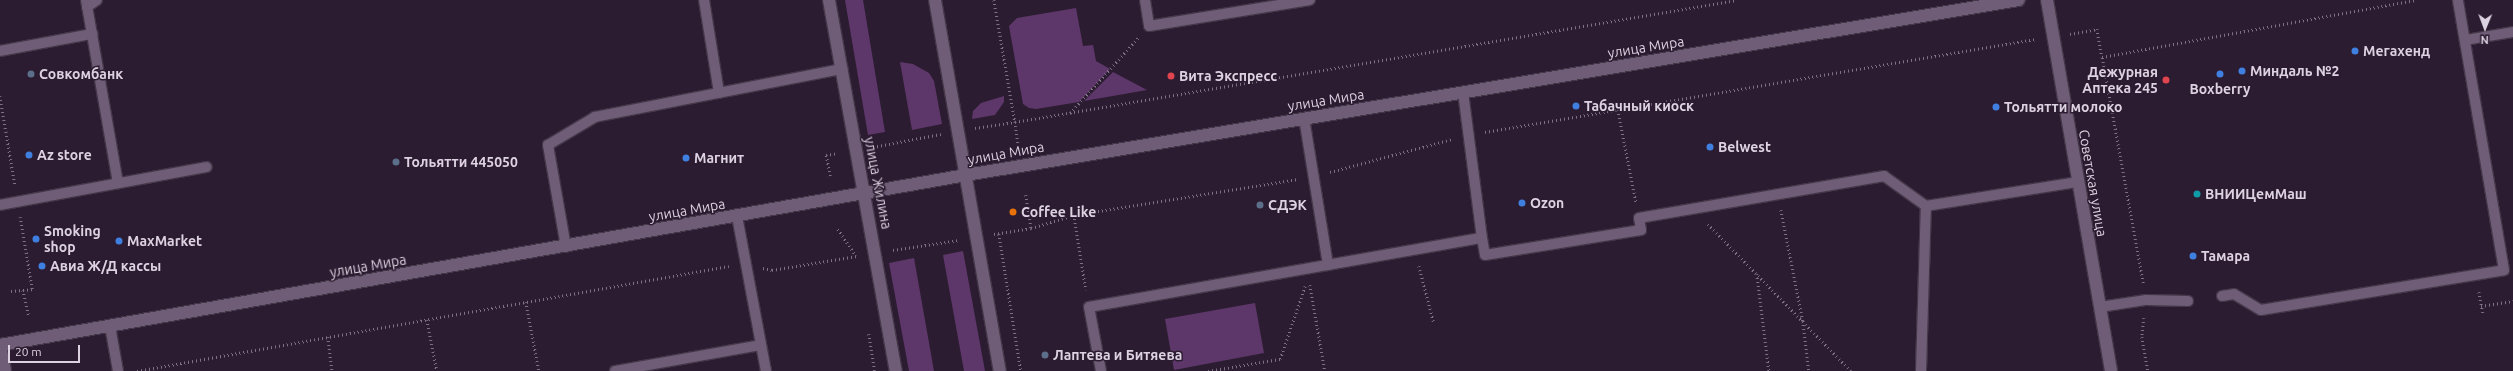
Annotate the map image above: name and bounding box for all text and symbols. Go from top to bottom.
north arrow [2465,8,2505,48]
street label: улица Мира [1606,33,1686,61]
text: N [2481,34,2489,46]
place label: Мегахенд [2363,43,2430,59]
marker: Мегахенд [2350,46,2360,56]
place label: Миндаль №2 [2250,63,2339,79]
place label: Дежурная Аптека 245 [2082,64,2158,96]
place label: Совкомбанк [39,66,123,82]
marker: Миндаль №2 [2237,66,2247,76]
place label: Вита Экспресс [1179,68,1277,84]
marker: Совкомбанк [26,69,36,79]
marker: Boxberry [2215,69,2225,79]
marker: Вита Экспресс [1166,71,1176,81]
marker: Дежурная Аптека 245 [2161,75,2171,85]
place label: Boxberry [2190,81,2250,97]
street label: улица Мира [1286,86,1366,114]
place label: Табачный киоск [1584,98,1694,114]
place label: Тольятти молоко [2004,99,2122,115]
marker: Табачный киоск [1571,101,1581,111]
marker: Тольятти молоко [1991,102,2001,112]
street label: Советская улица [2075,128,2111,238]
street label: улица Жилина [861,135,895,231]
street label: улица Мира [966,138,1046,168]
place label: Belwest [1718,139,1771,155]
marker: Belwest [1705,142,1715,152]
place label: Az store [37,147,92,163]
marker: Az store [24,150,34,160]
place label: Магнит [694,150,744,166]
marker: Магнит [681,153,691,163]
place label: Тольятти 445050 [404,154,518,170]
marker: Тольятти 445050 [391,157,401,167]
place label: ВНИИЦемМаш [2205,186,2307,202]
marker: ВНИИЦемМаш [2192,189,2202,199]
street label: улица Мира [647,195,727,225]
place label: Ozon [1530,195,1564,211]
place label: СДЭК [1268,197,1307,213]
marker: Ozon [1517,198,1527,208]
marker: СДЭК [1255,200,1265,210]
place label: Coffee Like [1021,204,1096,220]
marker: Coffee Like [1008,207,1018,217]
place label: Smoking shop [44,223,101,256]
place label: MaxMarket [127,233,202,249]
marker: Smoking shop [31,234,41,244]
marker: MaxMarket [114,236,124,246]
place label: Тамара [2201,248,2250,264]
street label: улица Мира [328,251,408,281]
marker: Тамара [2188,251,2198,261]
place label: Авиа Ж/Д кассы [50,258,161,274]
marker: Авиа Ж/Д кассы [37,261,47,271]
scale bar [10,337,82,363]
text: 20 m [15,345,42,358]
place label: Лаптева и Битяева [1053,347,1182,363]
marker: Лаптева и Битяева [1040,350,1050,360]

